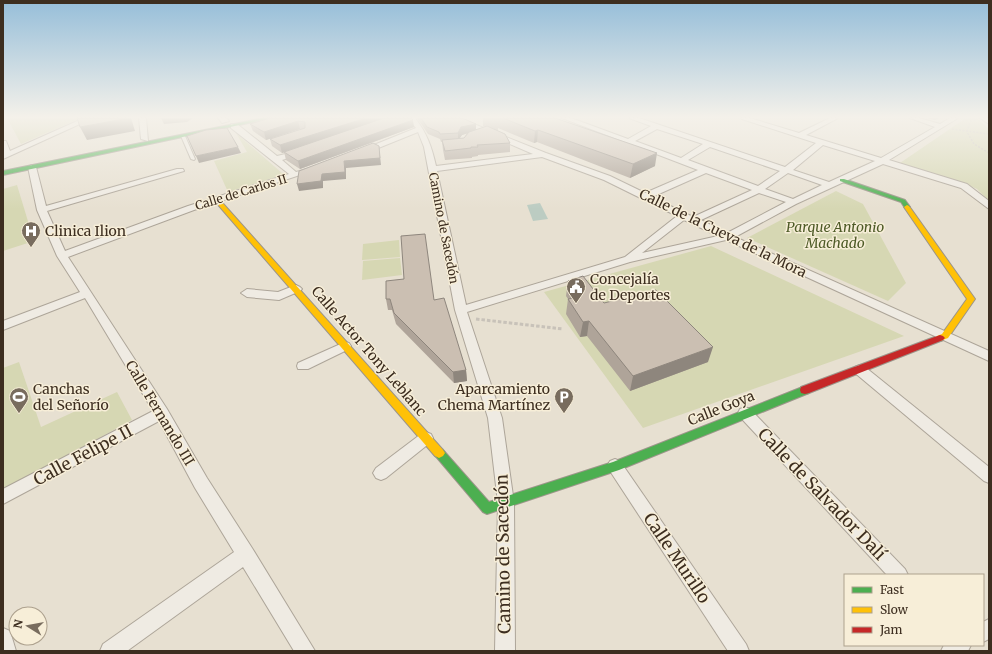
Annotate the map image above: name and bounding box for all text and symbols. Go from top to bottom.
street label: Calle de Carlos II [193,171,289,213]
street label: Camino de Sacedón [426,171,462,285]
street label: Calle de la Cueva de la Mora [636,185,810,282]
park label: Parque Antonio Machado [786,218,884,252]
hospital icon: Clinica Ilion [20,220,42,248]
place label: Clinica Ilion [45,222,126,240]
place label: Concejalía de Deportes [590,270,670,304]
public building icon: Concejalía de Deportes [565,276,587,304]
street label: Calle Actor Tony Leblanc [308,282,430,420]
street label: Calle Fernando III [122,357,198,469]
place label: Canchas del Señorío [33,380,109,414]
place label: Aparcamiento Chema Martínez [438,380,550,414]
sports icon: Canchas del Señorío [8,386,30,414]
parking icon: Aparcamiento Chema Martínez [553,386,575,414]
street label: Calle Goya [685,386,757,429]
street label: Calle Felipe II [30,420,136,490]
street label: Calle de Salvador Dalí [753,423,891,565]
street label: Camino de Sacedón [491,474,515,634]
street label: Calle Murillo [639,509,715,607]
legend [844,574,984,646]
text: Fast [880,582,904,597]
text: Slow [880,602,909,617]
north arrow [8,606,48,646]
text: N [10,618,26,630]
text: Jam [879,622,903,637]

